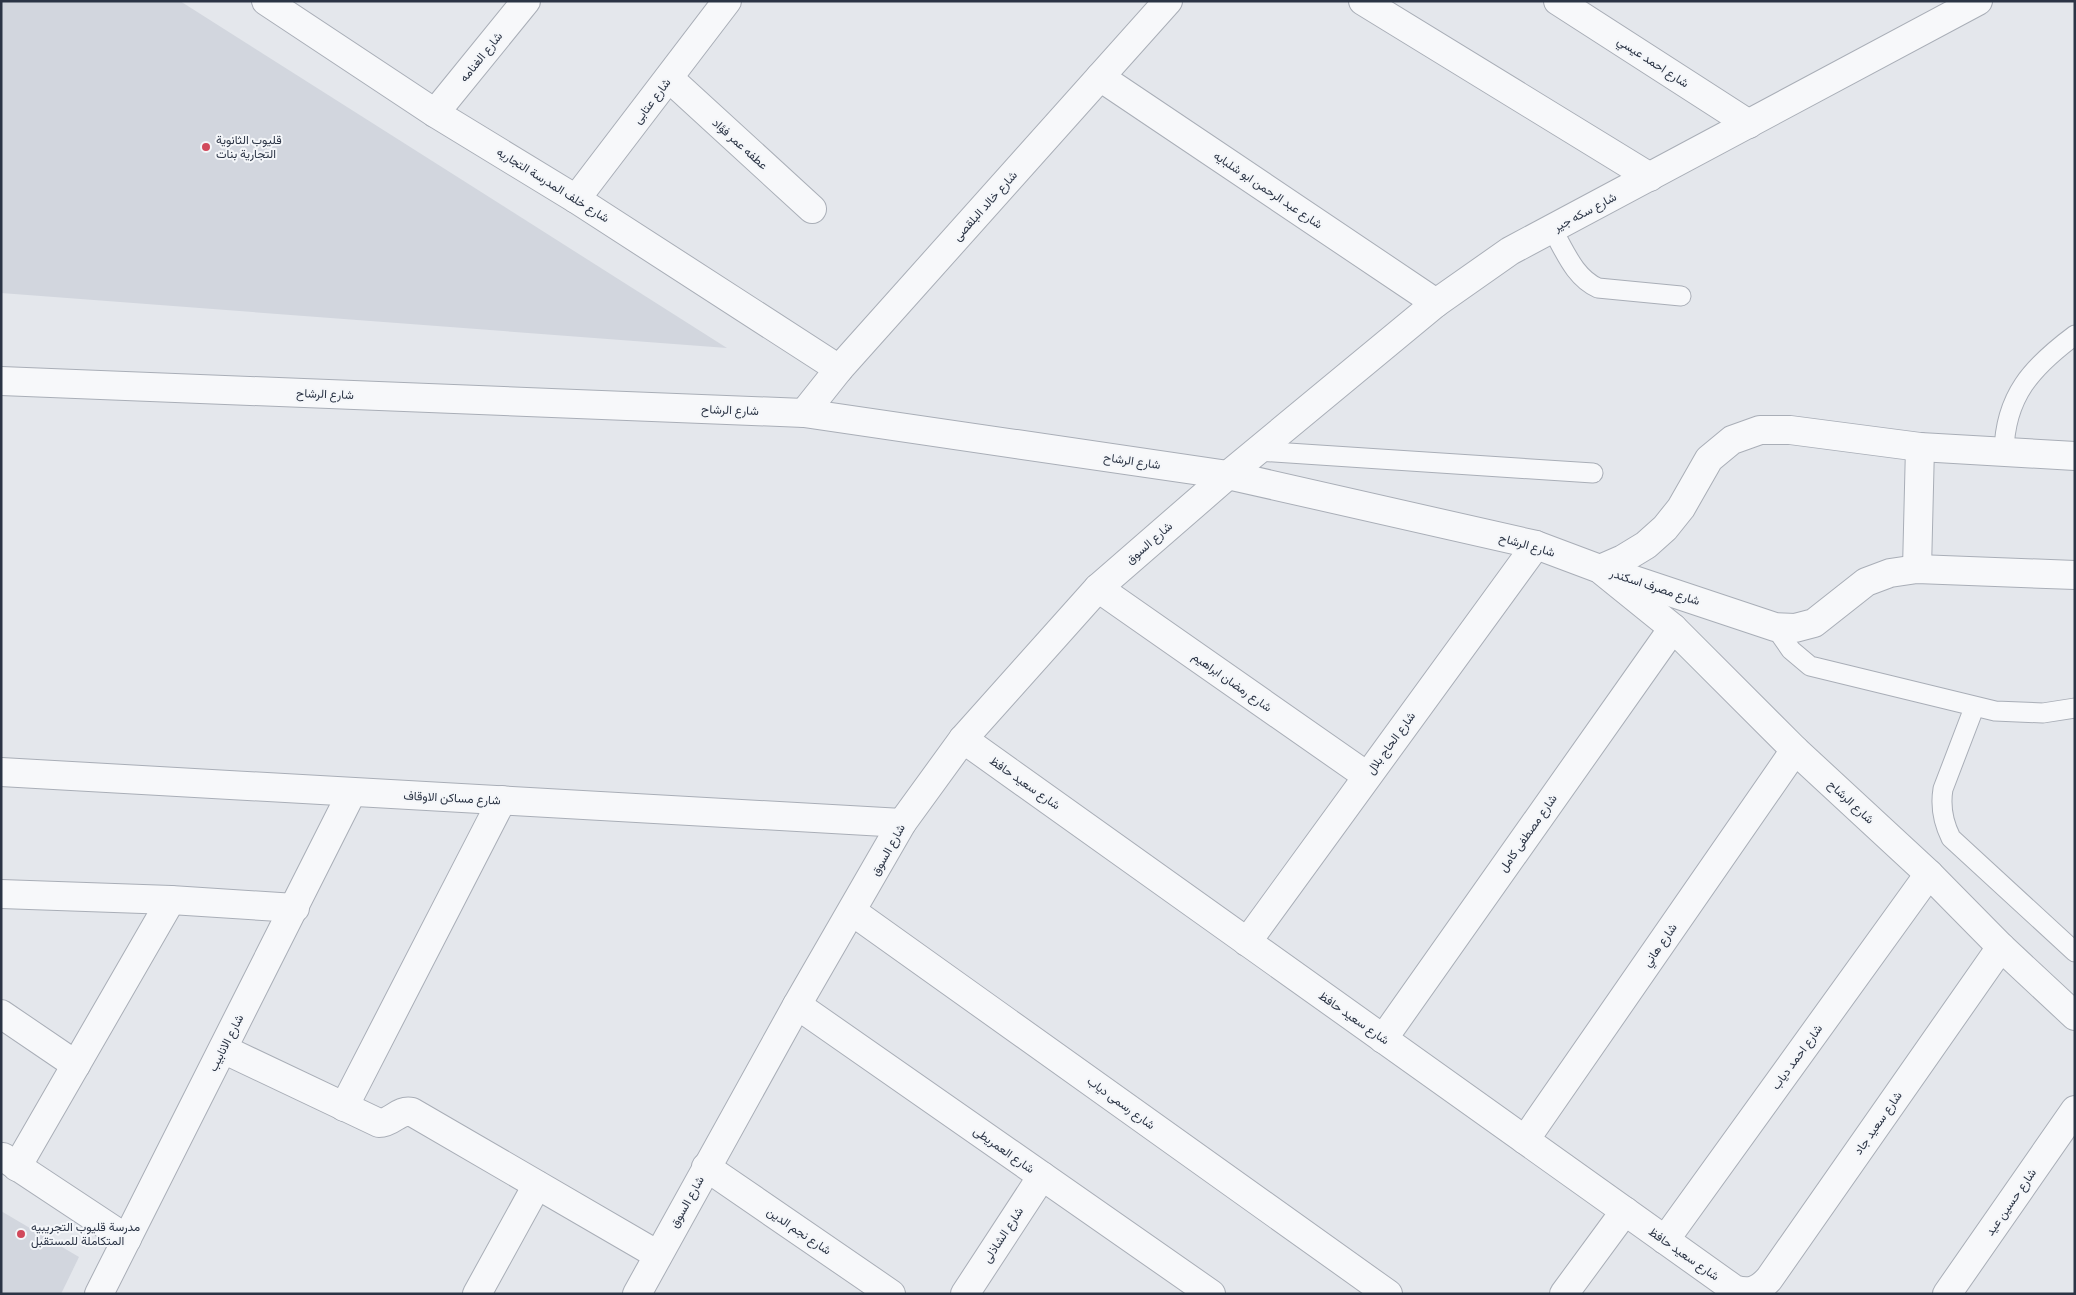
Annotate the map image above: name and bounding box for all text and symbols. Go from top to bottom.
street label: شارع الغنامه [456,29,507,86]
street label: شارع احمد عيسي [1613,33,1692,93]
street label: شارع عتابى [630,75,675,128]
street label: عطفه عمر فؤاد [709,115,771,173]
place label: قليوب الثانوية التجارية بنات [216,132,282,162]
marker: قليوب الثانوية التجارية بنات [200,141,212,153]
street label: شارع خلف المدرسة التجاريه [493,144,612,227]
street label: شارع عبد الرحمن ابو شلبايه [1210,148,1326,233]
street label: شارع خالد البلقصى [949,168,1022,245]
street label: شارع سكه جير [1550,189,1620,237]
street label: شارع الرشاح [296,385,354,404]
street label: شارع الرشاح [701,401,759,420]
street label: شارع الرشاح [1102,449,1162,474]
street label: شارع السوق [1122,518,1176,568]
street label: شارع الرشاح [1497,529,1557,562]
street label: شارع مصرف اسكندر [1607,565,1702,610]
street label: شارع رمضان ابراهيم [1188,648,1275,716]
street label: شارع الحاج بلال [1363,708,1420,778]
street label: شارع سعيد حافظ [986,753,1063,814]
street label: شارع الرشاح [1824,777,1877,828]
street label: شارع مساكن الاوقاف [403,787,501,810]
street label: شارع مصطفى كامل [1495,791,1562,876]
street label: شارع السوق [867,821,910,879]
street label: شارع هاني [1639,920,1682,971]
street label: شارع سعيد حافظ [1315,988,1392,1049]
street label: شارع الانابيب [205,1012,248,1075]
street label: شارع احمد دياب [1768,1021,1827,1093]
street label: شارع رسمى دياب [1083,1073,1158,1134]
street label: شارع سعيد جاد [1850,1088,1907,1158]
street label: شارع العمريطى [970,1123,1038,1178]
street label: شارع حسين عيد [1982,1165,2041,1239]
street label: شارع السوق [666,1173,709,1231]
street label: شارع نجم الدين [763,1204,834,1259]
street label: شارع الشاذلى [979,1204,1028,1267]
place label: مدرسة قليوب التجريبيه المتكاملة للمستقبل [31,1219,140,1249]
street label: شارع سعيد حافظ [1645,1224,1722,1285]
marker: مدرسة قليوب التجريبيه المتكاملة للمستقبل [15,1228,27,1240]

